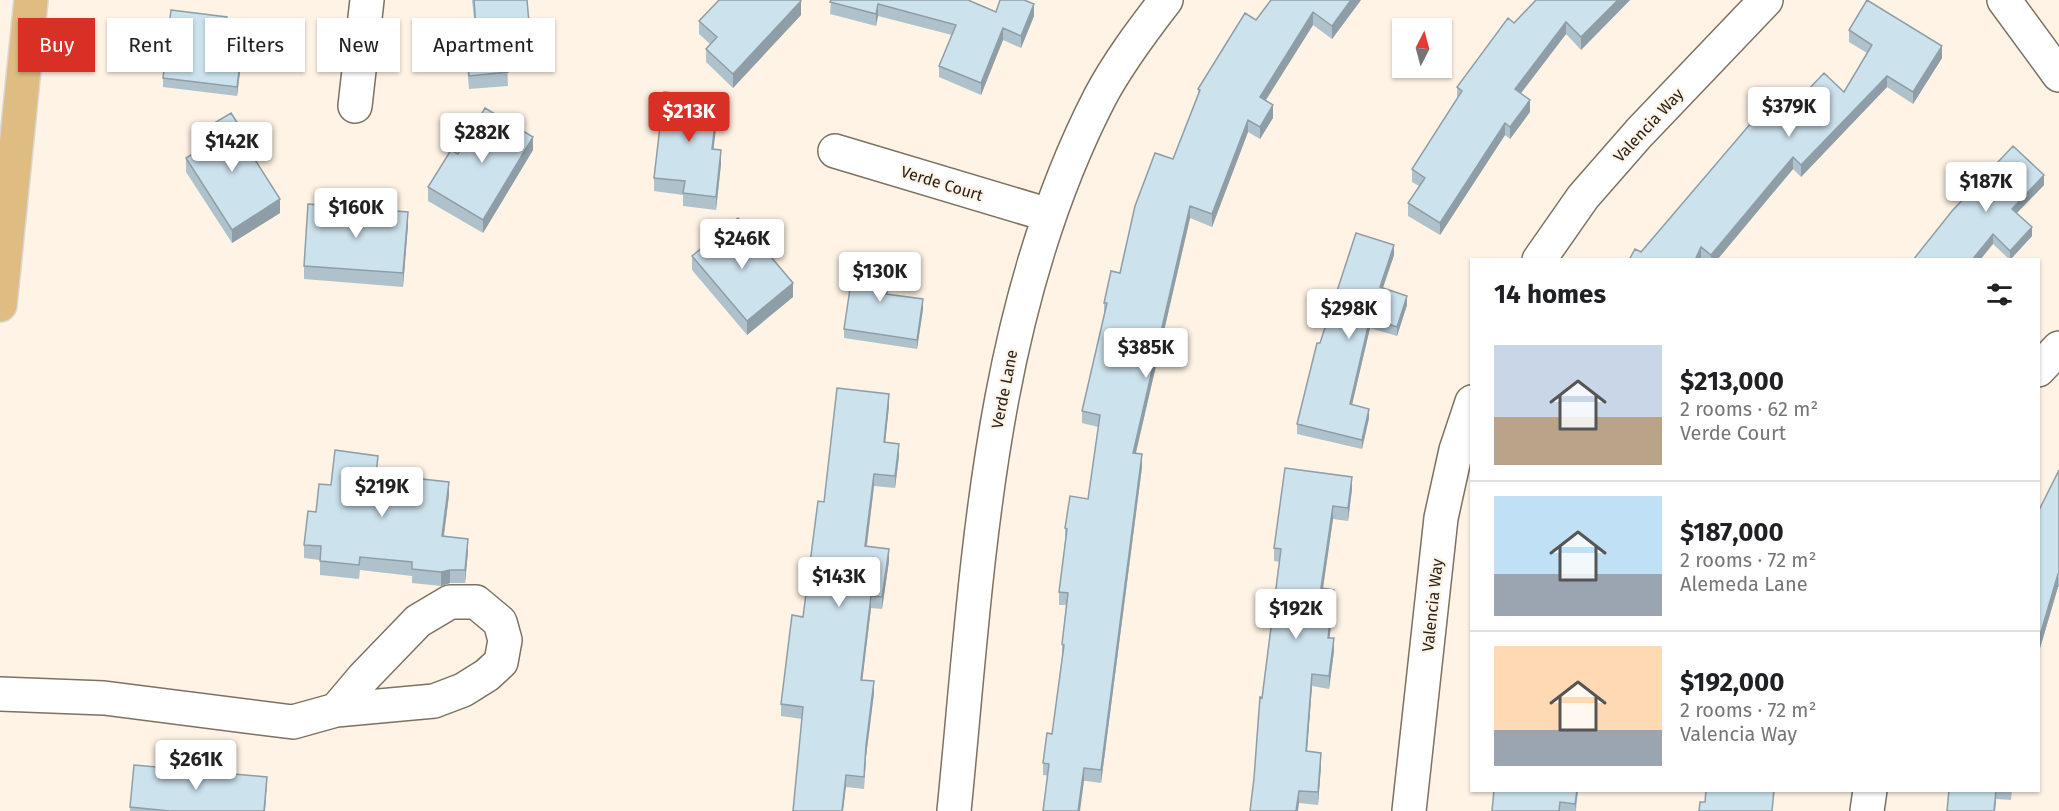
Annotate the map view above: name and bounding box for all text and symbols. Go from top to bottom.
chip: Buy [18,18,95,72]
chip: Rent [107,18,193,72]
chip: Filters [205,18,305,72]
chip: New [317,18,400,72]
chip: Apartment [412,18,555,72]
north arrow [1392,18,1452,78]
map controls [1392,18,1452,78]
street label: Valencia Way [1609,85,1687,166]
pin: $379K [1747,87,1831,138]
pin: $213K [647,92,731,143]
text: $379K [1762,94,1816,118]
text: $213K [662,99,716,123]
pin: $282K [440,113,524,164]
text: $282K [454,120,510,144]
pin: $142K [190,122,274,173]
text: $142K [205,129,259,153]
street label: Verde Court [899,162,985,205]
pin: $187K [1944,162,2028,213]
text: $187K [1960,169,2012,193]
pin: $160K [314,188,398,239]
text: $160K [328,195,384,219]
pin: $246K [700,219,784,270]
text: $246K [714,226,770,250]
pin: $130K [838,252,922,303]
text: $130K [853,259,907,283]
icon: filters [1983,278,2016,311]
text: 14 homes [1494,279,1606,310]
pin: $298K [1307,289,1391,340]
text: $298K [1321,296,1377,320]
pin: $385K [1104,328,1188,379]
text: $385K [1118,335,1174,359]
street label: Verde Lane [988,348,1021,430]
text: $213,000 [1680,366,1784,397]
icon: home [1542,369,1614,441]
text: 2 rooms · 62 m² [1680,397,1818,421]
text: Verde Court [1680,421,1786,445]
pin: $219K [340,467,424,518]
text: $219K [355,474,409,498]
text: $187,000 [1680,517,1784,548]
icon: home [1542,520,1614,592]
text: 2 rooms · 72 m² [1680,548,1816,572]
pin: $143K [797,557,881,608]
street label: Valencia Way [1418,557,1447,653]
text: $143K [812,564,866,588]
text: Alemeda Lane [1680,572,1808,596]
pin: $192K [1254,589,1338,640]
text: $192K [1269,596,1323,620]
text: $192,000 [1680,667,1784,698]
icon: home [1542,670,1614,742]
text: 2 rooms · 72 m² [1680,698,1816,722]
text: Valencia Way [1680,722,1797,746]
pin: $261K [154,740,238,791]
text: $261K [169,747,223,771]

